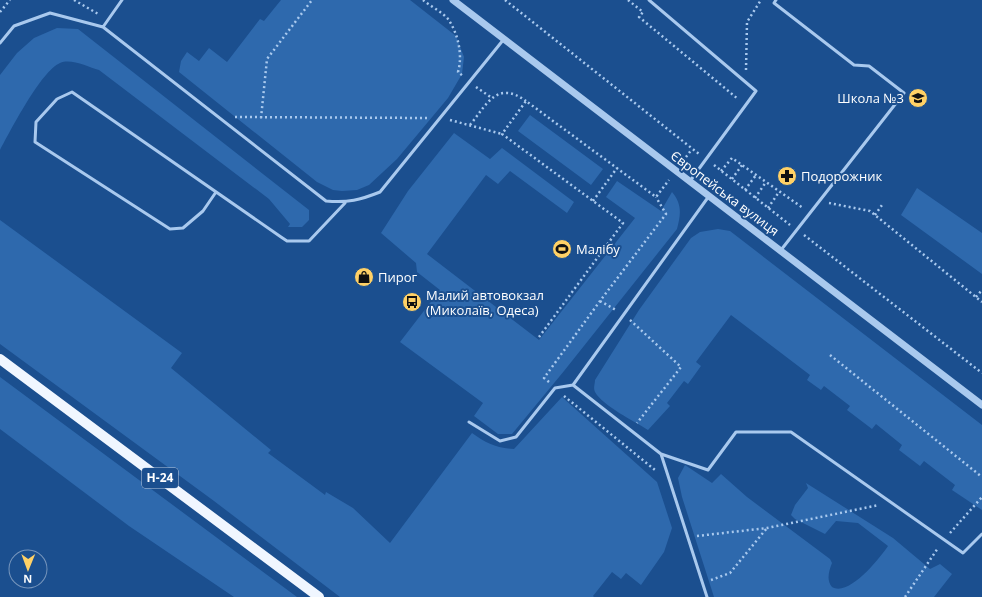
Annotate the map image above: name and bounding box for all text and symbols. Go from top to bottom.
school or university icon: Школа №3 [907,87,929,109]
place label: Школа №3 [837,89,904,107]
street label: Європейська вулиця [667,146,783,240]
pharmacy icon: Подорожник [776,165,798,187]
place label: Подорожник [801,167,882,185]
sports icon: Малібу [551,238,573,260]
place label: Малібу [576,240,620,258]
shop icon: Пирог [353,266,375,288]
place label: Пирог [378,268,418,286]
place label: Малий автовокзал (Миколаїв, Одеса) [426,286,544,319]
bus stop icon: Малий автовокзал (Миколаїв, Одеса) [401,291,423,313]
road number: Н-24 [142,468,178,488]
north arrow [8,549,48,589]
text: N [23,572,32,587]

